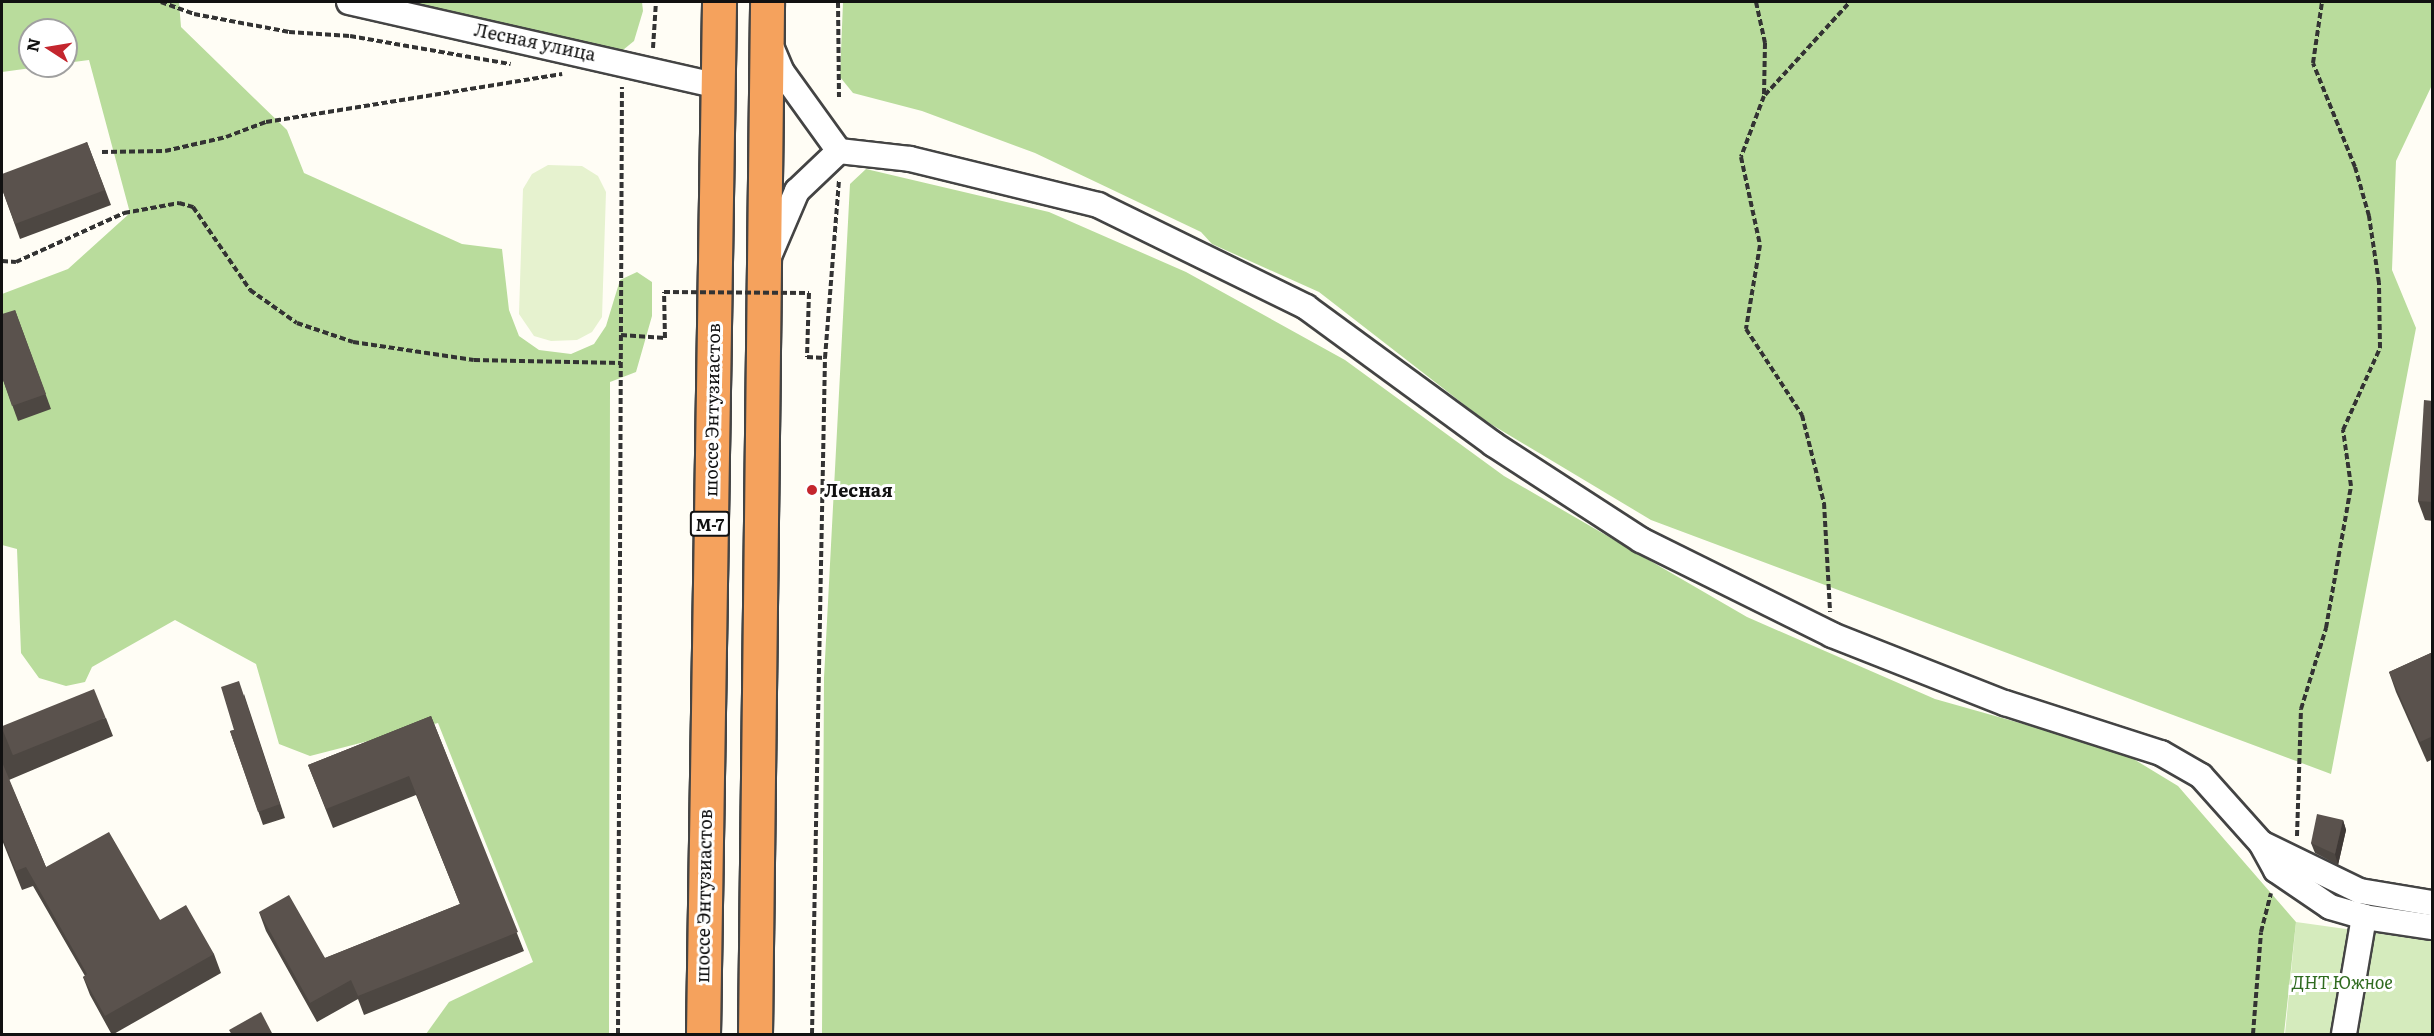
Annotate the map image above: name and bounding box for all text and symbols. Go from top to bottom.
north arrow [18,18,78,78]
street label: Лесная улица [472,19,598,65]
text: N [19,36,45,54]
street label: шоссе Энтузиастов [700,323,724,497]
place label: Лесная [824,479,893,501]
marker: Лесная [805,483,819,497]
road number: М-7 [689,511,731,537]
street label: шоссе Энтузиастов [692,809,716,983]
park label: ДНТ Южное [2291,971,2393,993]

